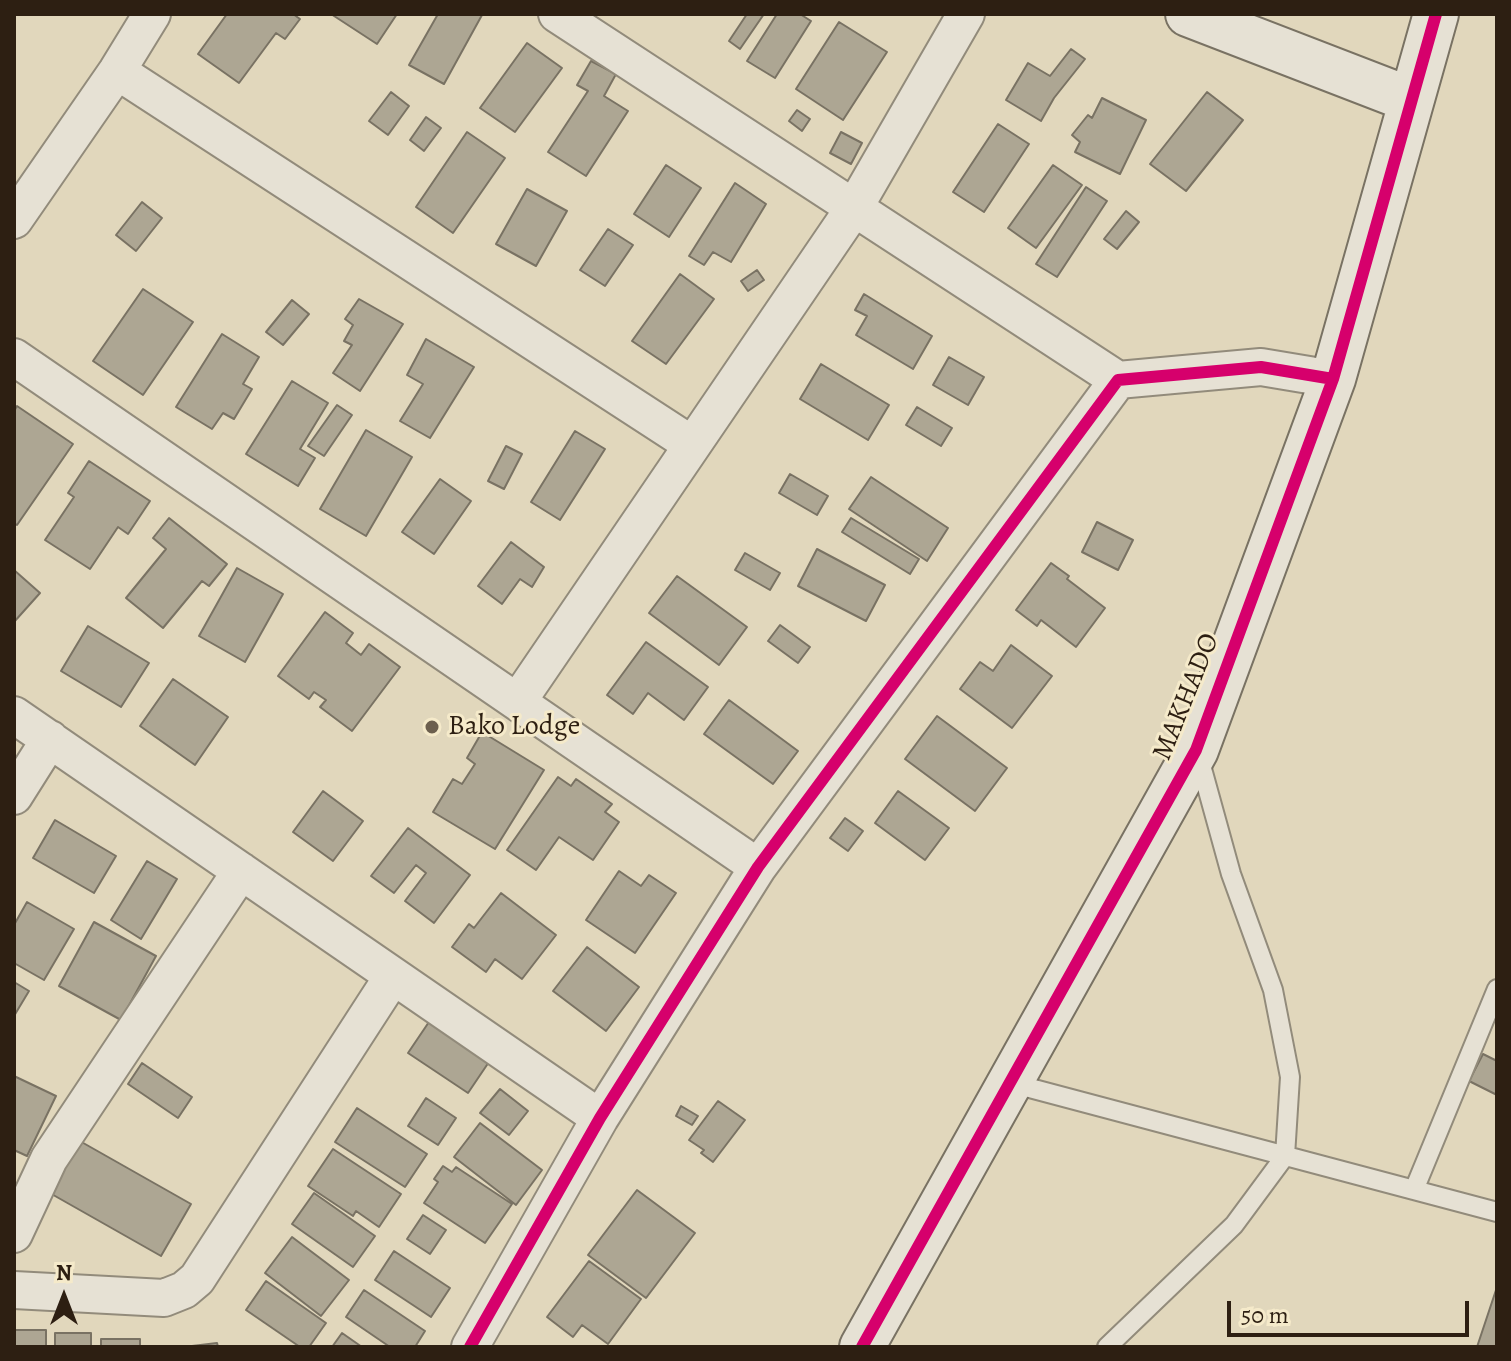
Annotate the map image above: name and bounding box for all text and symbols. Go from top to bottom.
street label: MAKHADO [1146,629,1228,765]
place label: Bako Lodge [448,710,580,744]
marker: Bako Lodge [423,718,441,736]
north arrow [24,1257,104,1337]
text: N [56,1258,72,1288]
scale bar [1231,1285,1473,1335]
text: 50 m [1241,1299,1289,1331]

